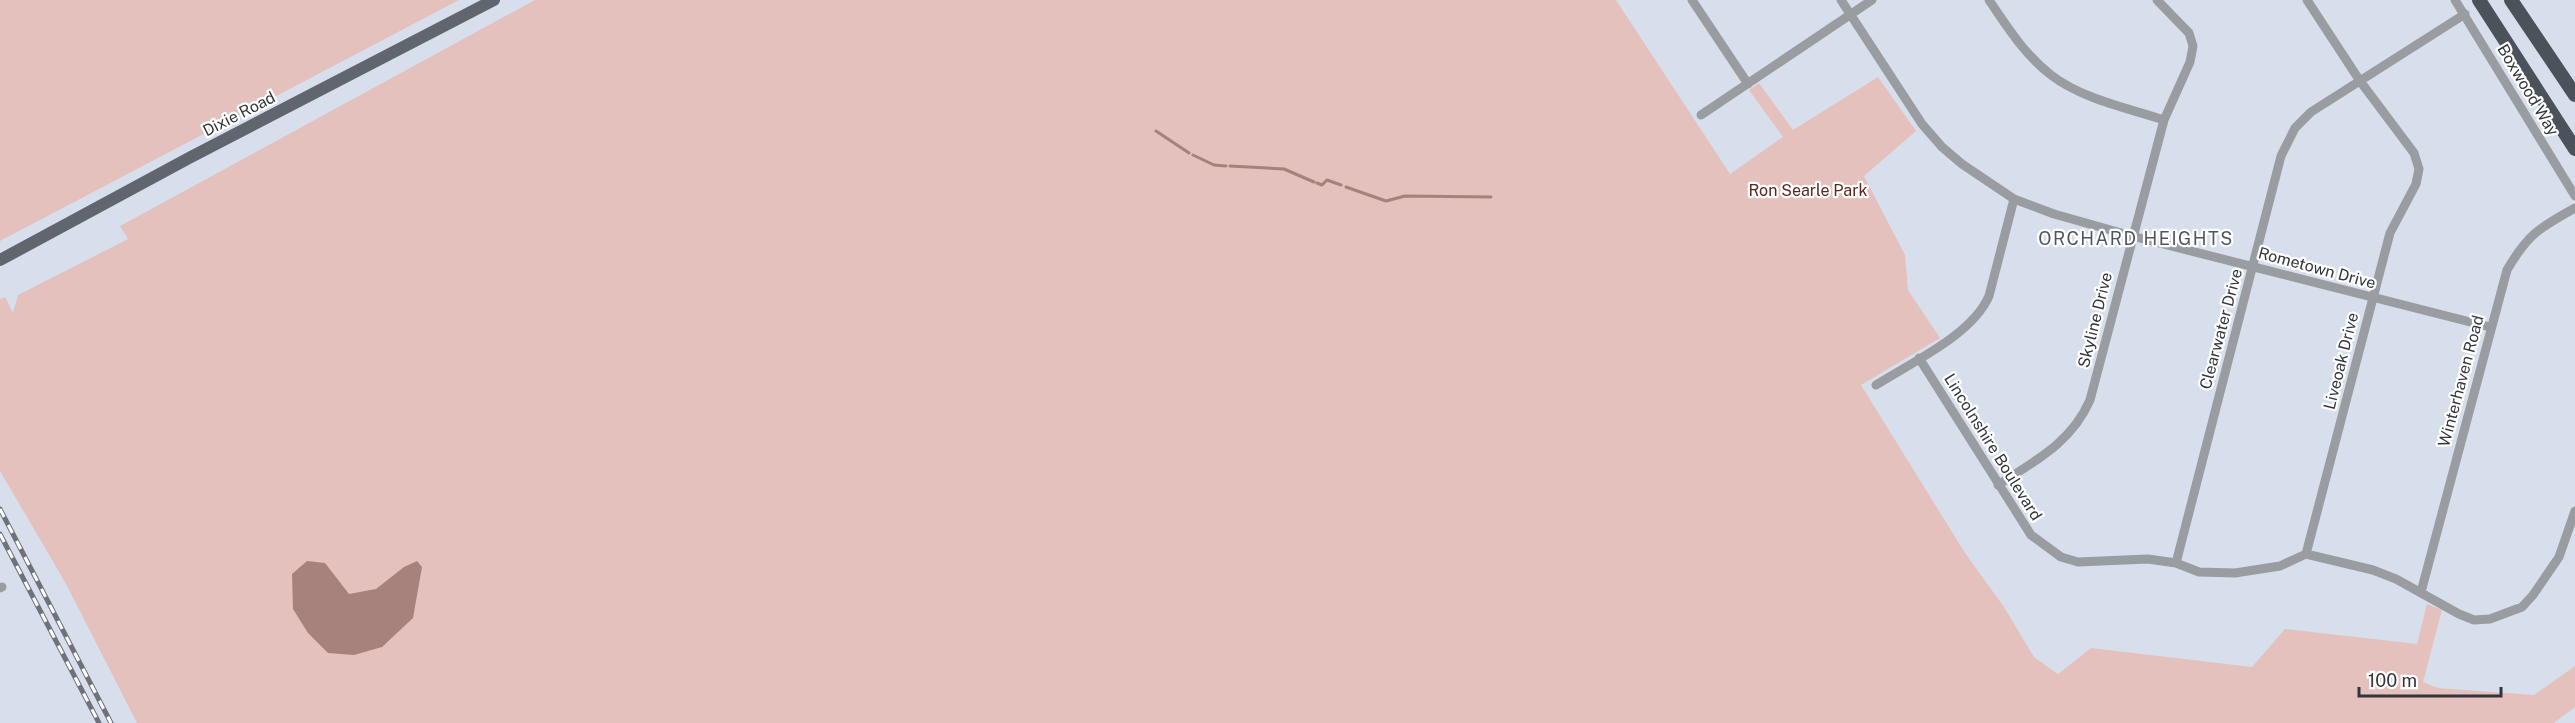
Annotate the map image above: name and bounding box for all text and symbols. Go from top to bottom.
street label: Boxwood Way [2493,41,2563,140]
street label: Dixie Road [200,88,278,140]
park label: Ron Searle Park [1749,181,1867,200]
district label: ORCHARD HEIGHTS [2038,228,2234,249]
street label: Rometown Drive [2256,243,2378,293]
street label: Clearwater Drive [2196,267,2246,391]
street label: Skyline Drive [2074,270,2116,370]
street label: Liveoak Drive [2320,311,2362,411]
street label: Winterhaven Road [2434,313,2488,449]
street label: Lincolnshire Boulevard [1940,370,2046,524]
scale bar [2359,660,2502,698]
text: 100 m [2368,670,2417,691]

